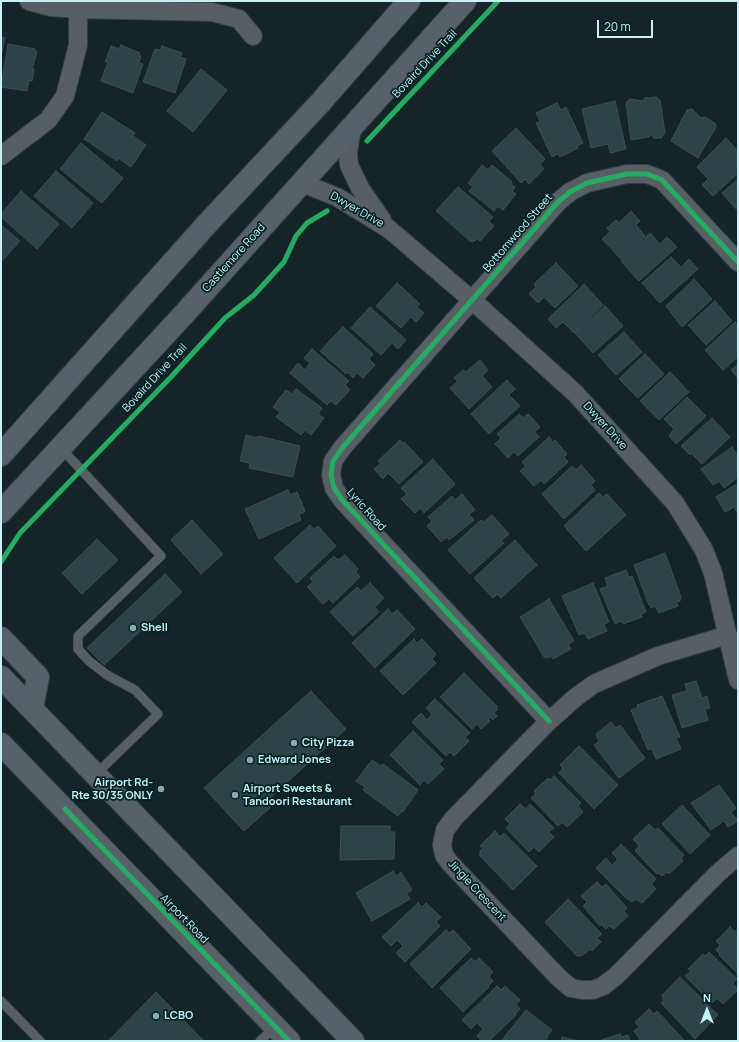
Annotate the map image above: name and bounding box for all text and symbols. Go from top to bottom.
scale bar [599,12,655,38]
text: 20 m [604,18,631,35]
street label: Bovaird Drive Trail [390,27,460,101]
street label: Dwyer Drive [328,189,386,231]
street label: Bottomwood Street [480,191,556,275]
street label: Castlemore Road [200,221,268,295]
street label: Bovaird Drive Trail [120,341,190,415]
street label: Dwyer Drive [580,399,630,453]
street label: Lyric Road [344,486,388,534]
place label: Shell [141,621,168,635]
marker: Shell [128,623,138,633]
place label: City Pizza [302,736,354,750]
marker: City Pizza [289,738,299,748]
place label: Edward Jones [258,753,331,767]
marker: Edward Jones [245,755,255,765]
place label: Airport Rd- Rte 30/35 ONLY [71,776,153,802]
place label: Airport Sweets & Tandoori Restaurant [243,782,352,808]
marker: Airport Rd- Rte 30/35 ONLY [156,784,166,794]
marker: Airport Sweets & Tandoori Restaurant [230,790,240,800]
street label: Jingle Crescent [445,858,509,924]
street label: Airport Road [157,892,211,946]
north arrow [687,990,727,1030]
text: N [703,990,711,1005]
place label: LCBO [164,1009,193,1023]
marker: LCBO [151,1011,161,1021]

